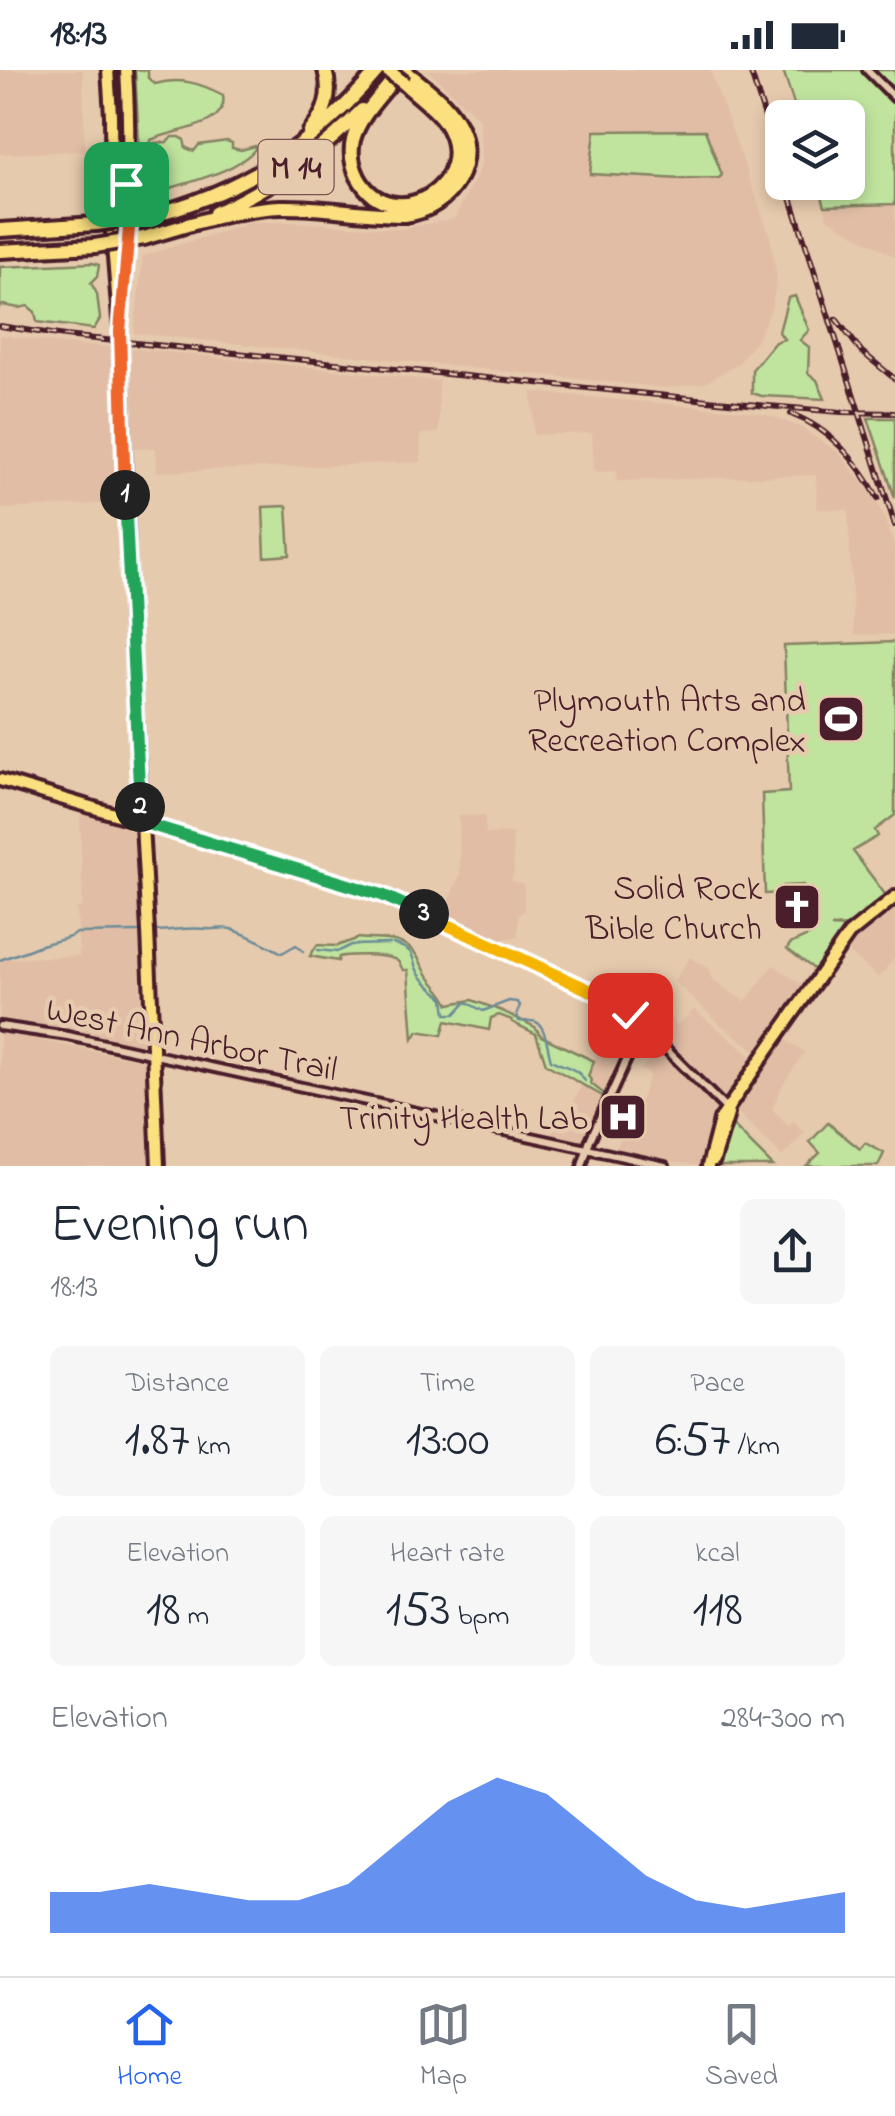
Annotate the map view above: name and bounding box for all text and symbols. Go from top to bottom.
text: 18:13 [50,7,107,63]
map controls [765,100,865,200]
button: layers [765,100,865,200]
road number: M 14 [258,140,334,194]
pin [84,142,169,227]
icon: arrive [99,157,154,212]
pin: 1 [100,470,150,520]
text: 1 [121,474,129,515]
place label: Plymouth Arts and Recreation Complex [528,677,806,768]
sports icon: Plymouth Arts and Recreation Complex [815,693,867,745]
pin: 2 [115,782,165,832]
text: 2 [133,786,147,827]
place label: Solid Rock Bible Church [585,865,763,956]
church icon: Solid Rock Bible Church [771,881,823,933]
pin: 3 [399,889,449,939]
text: 3 [418,893,430,934]
pin [588,973,673,1058]
street label: West Ann Arbor Trail [41,986,342,1097]
icon: check [603,988,658,1043]
hospital icon: Trinity Health Lab [597,1091,649,1143]
place label: Trinity Health Lab [339,1095,588,1146]
text: Evening run [50,1187,309,1267]
button: share [740,1199,845,1304]
text: 18:13 [50,1265,98,1312]
text: Distance [126,1364,229,1405]
text: Time [420,1364,475,1405]
text: Pace [690,1364,745,1405]
text: 1.87 [124,1405,190,1478]
text: 13:00 [406,1405,490,1478]
text: 6:57 [655,1405,730,1478]
text: km [190,1427,231,1468]
text: /km [730,1427,780,1468]
text: Elevation [126,1534,229,1575]
text: Heart rate [390,1534,505,1575]
text: kcal [695,1534,740,1575]
text: 18 [146,1575,180,1648]
text: 153 [386,1575,451,1648]
text: 118 [692,1575,743,1648]
text: m [180,1597,209,1638]
text: bpm [451,1597,509,1638]
text: Elevation [50,1696,168,1743]
text: 284–300 m [721,1696,845,1743]
tab: Home [117,1997,182,2098]
tab: Map [416,1997,471,2098]
tab: Saved [705,1997,778,2098]

